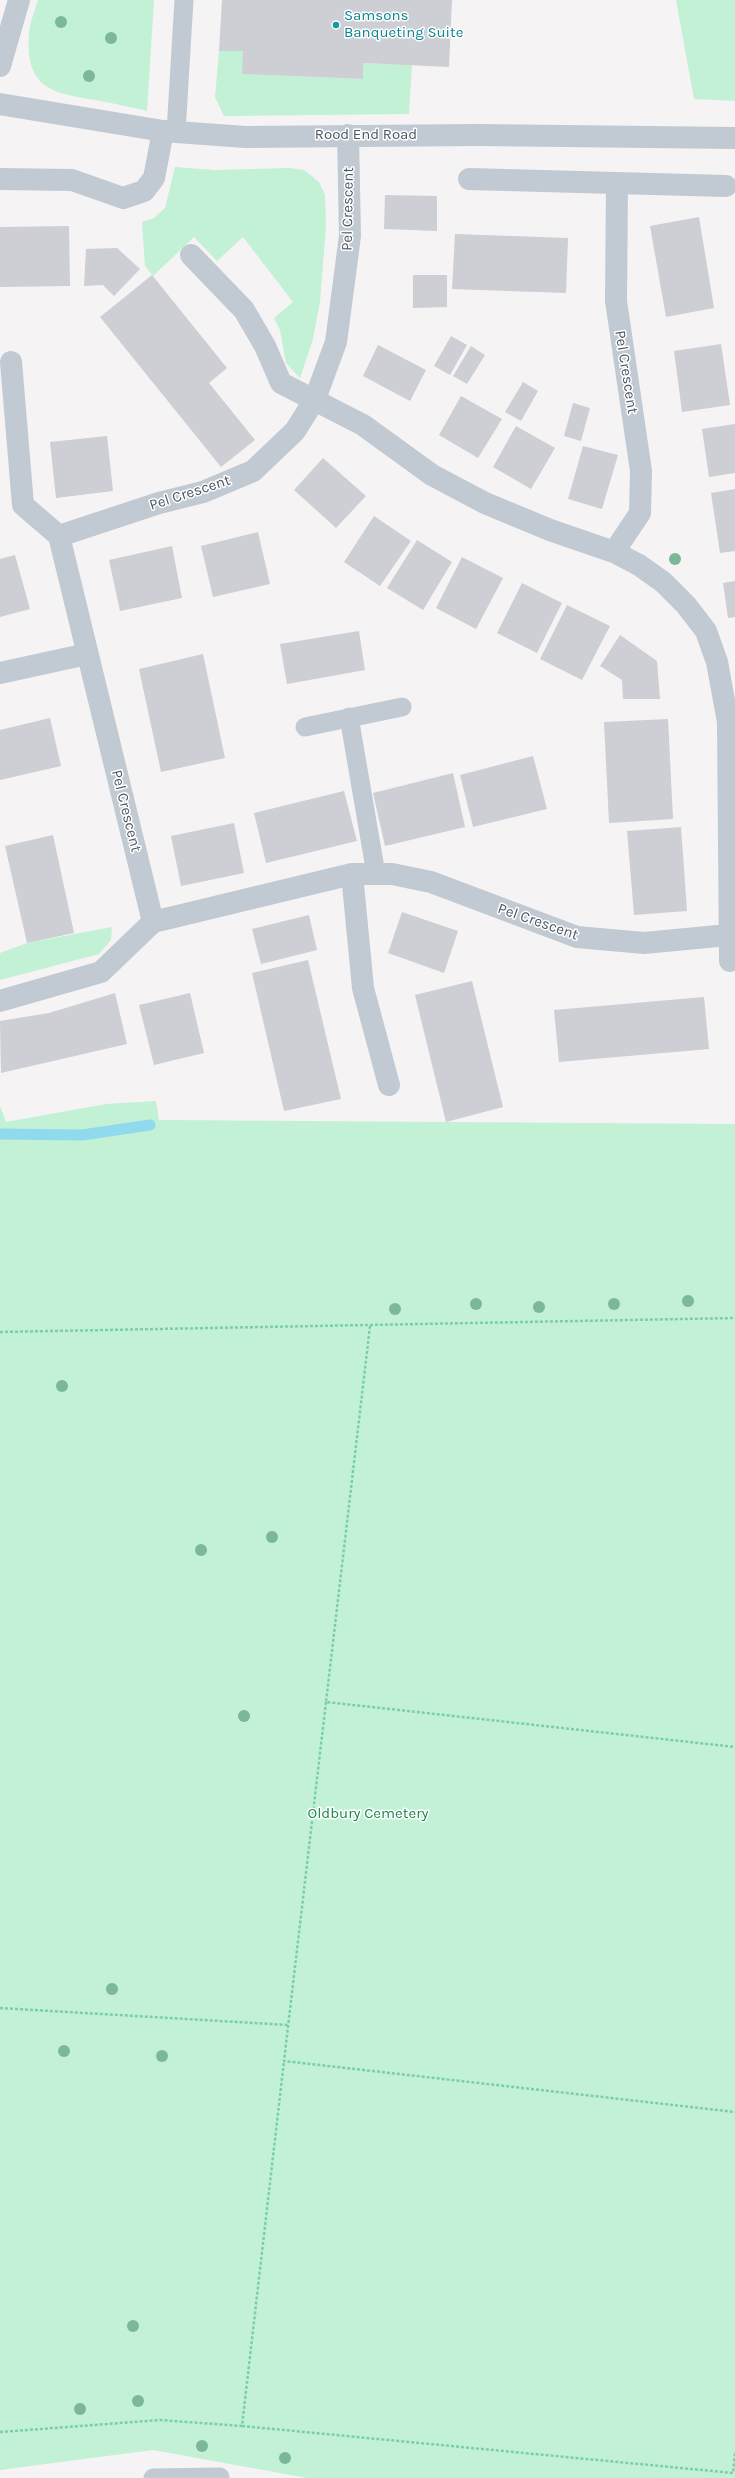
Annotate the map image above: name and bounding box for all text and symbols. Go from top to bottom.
place label: Samsons Banqueting Suite [344,7,463,42]
marker: Samsons Banqueting Suite [331,20,341,30]
street label: Rood End Road [315,126,417,144]
street label: Pel Crescent [338,167,358,251]
street label: Pel Crescent [611,329,641,415]
street label: Pel Crescent [147,471,233,515]
street label: Pel Crescent [107,768,145,854]
street label: Pel Crescent [495,900,581,944]
park label: Oldbury Cemetery [307,1805,429,1823]

